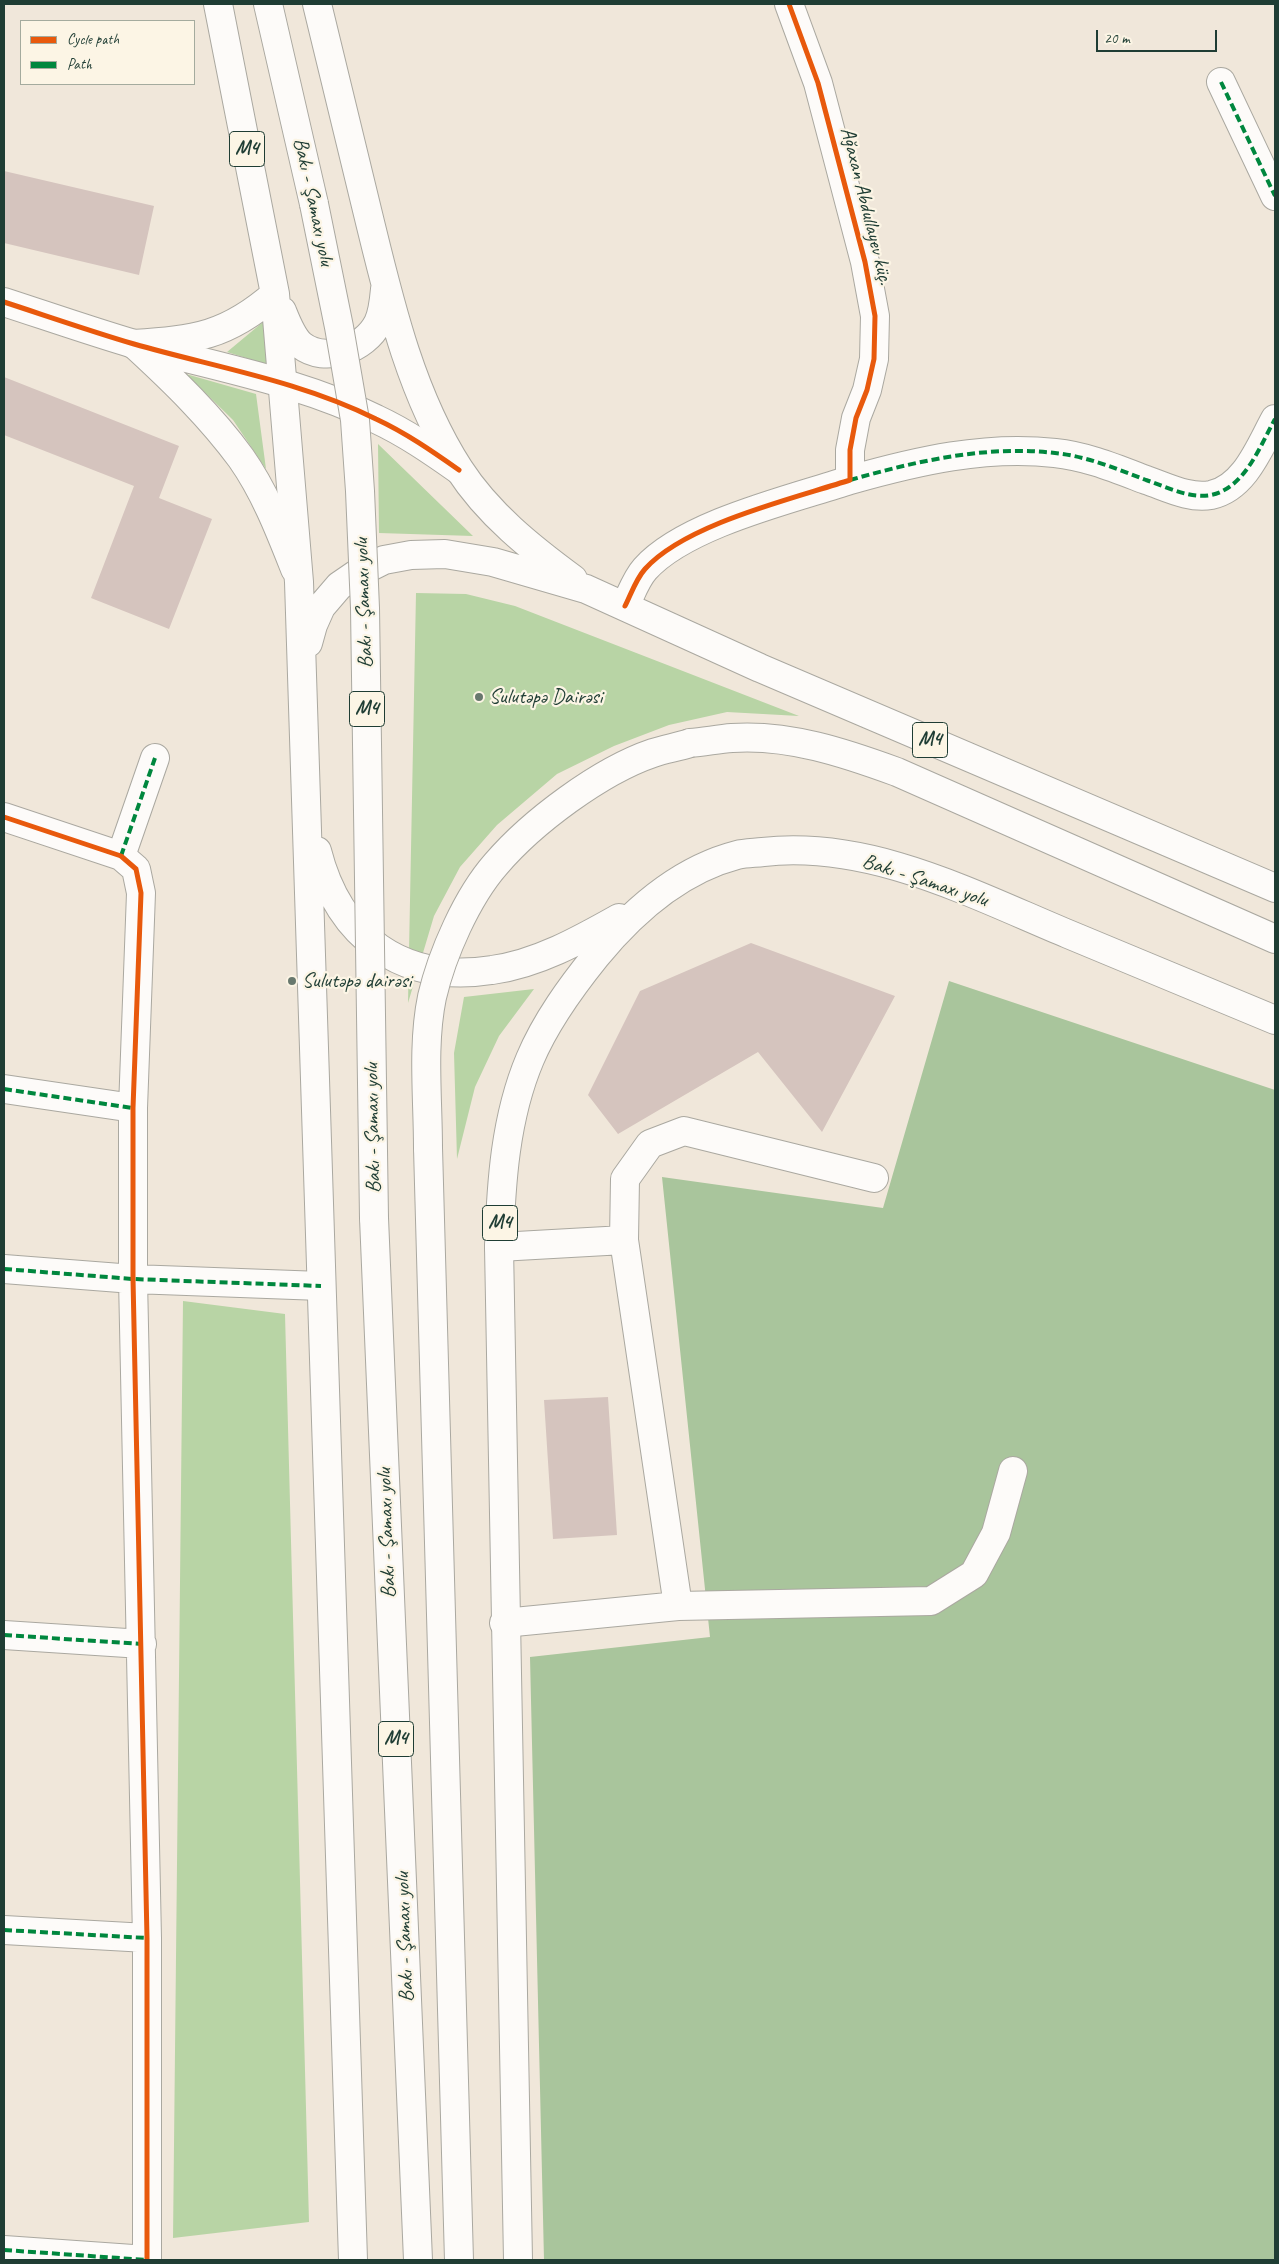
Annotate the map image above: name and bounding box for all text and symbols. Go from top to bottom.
legend [20,20,195,85]
scale bar [1099,20,1220,52]
text: 20 m [1104,29,1130,48]
text: Cycle path [67,30,119,49]
text: Path [67,55,92,74]
street label: Ağaxan Abdullayev küç. [834,125,898,287]
road number: M4 [230,132,264,166]
street label: Bakı - Şamaxı yolu [287,136,339,268]
street label: Bakı - Şamaxı yolu [349,537,379,669]
place label: Sulutəpə Dairəsi [489,684,602,710]
marker: Sulutəpə Dairəsi [473,691,485,703]
road number: M4 [350,692,384,726]
road number: M4 [912,722,948,758]
street label: Bakı - Şamaxı yolu [859,849,991,913]
place label: Sulutəpə dairəsi [302,968,412,994]
marker: Sulutəpə dairəsi [286,975,298,987]
street label: Bakı - Şamaxı yolu [359,1063,387,1193]
road number: M4 [482,1206,518,1240]
street label: Bakı - Şamaxı yolu [372,1467,402,1599]
road number: M4 [378,1722,414,1756]
street label: Bakı - Şamaxı yolu [390,1871,420,2003]

